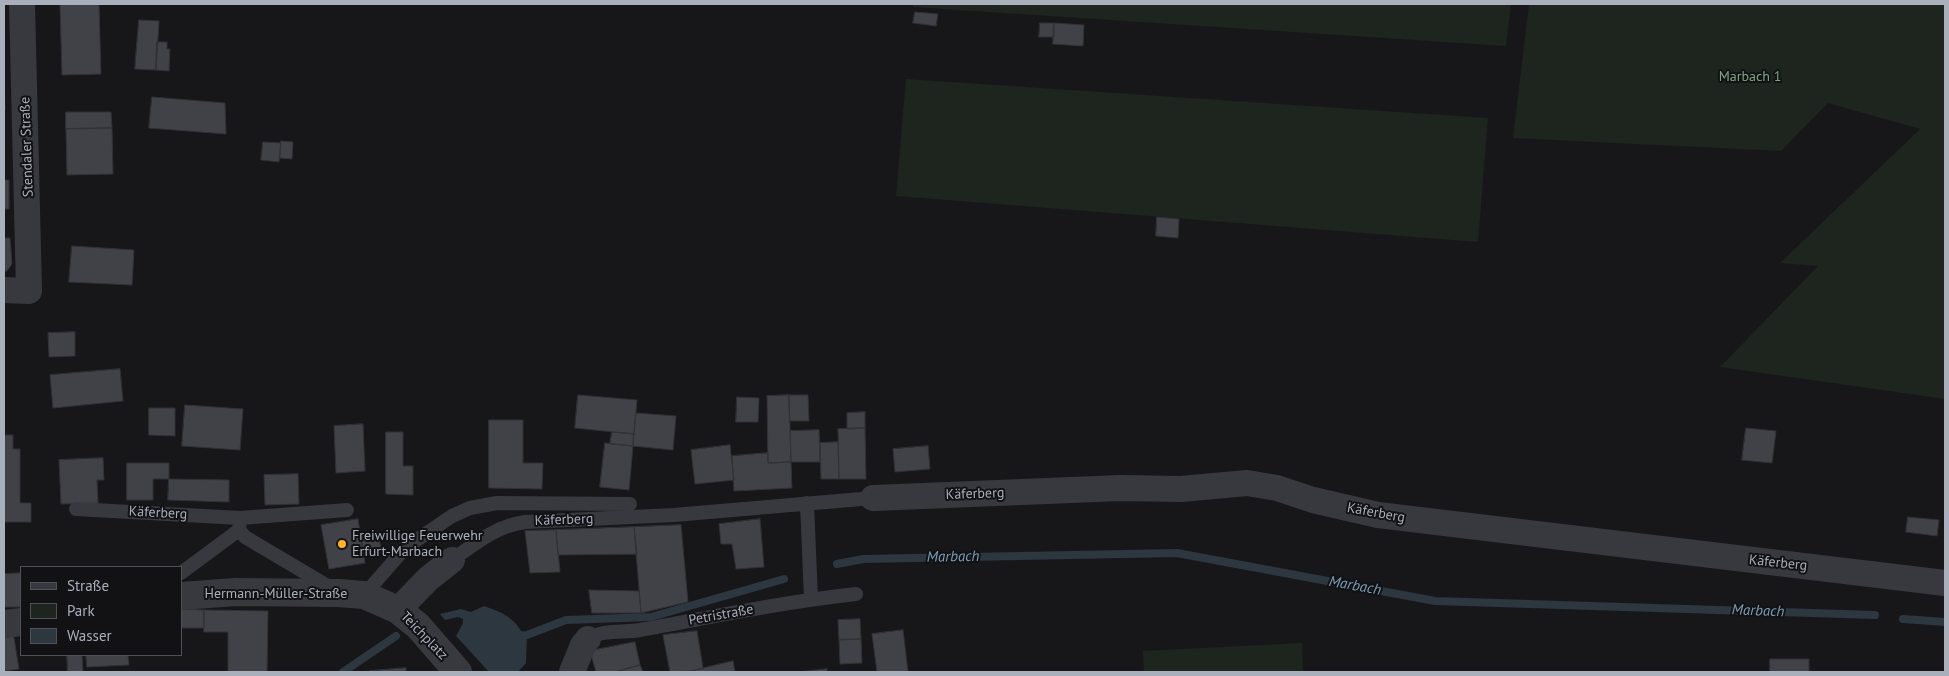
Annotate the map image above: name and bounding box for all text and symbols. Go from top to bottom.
park label: Marbach 1 [1719,69,1781,85]
street label: Stendaler Straße [17,97,37,197]
street label: Käferberg [945,485,1005,503]
street label: Käferberg [1346,500,1406,526]
street label: Käferberg [128,503,188,523]
street label: Käferberg [534,511,594,529]
place label: Freiwillige Feuerwehr Erfurt-Marbach [352,528,483,560]
marker: Freiwillige Feuerwehr Erfurt-Marbach [336,538,348,550]
water label: Marbach [926,548,980,566]
street label: Käferberg [1748,552,1808,574]
legend [20,566,182,656]
water label: Marbach [1327,573,1383,599]
text: Straße [67,576,109,595]
street label: Hermann-Müller-Straße [205,586,347,602]
text: Park [67,601,95,620]
street label: Petristraße [687,601,755,629]
water label: Marbach [1731,601,1785,621]
street label: Teichplatz [397,608,451,664]
text: Wasser [67,626,112,645]

